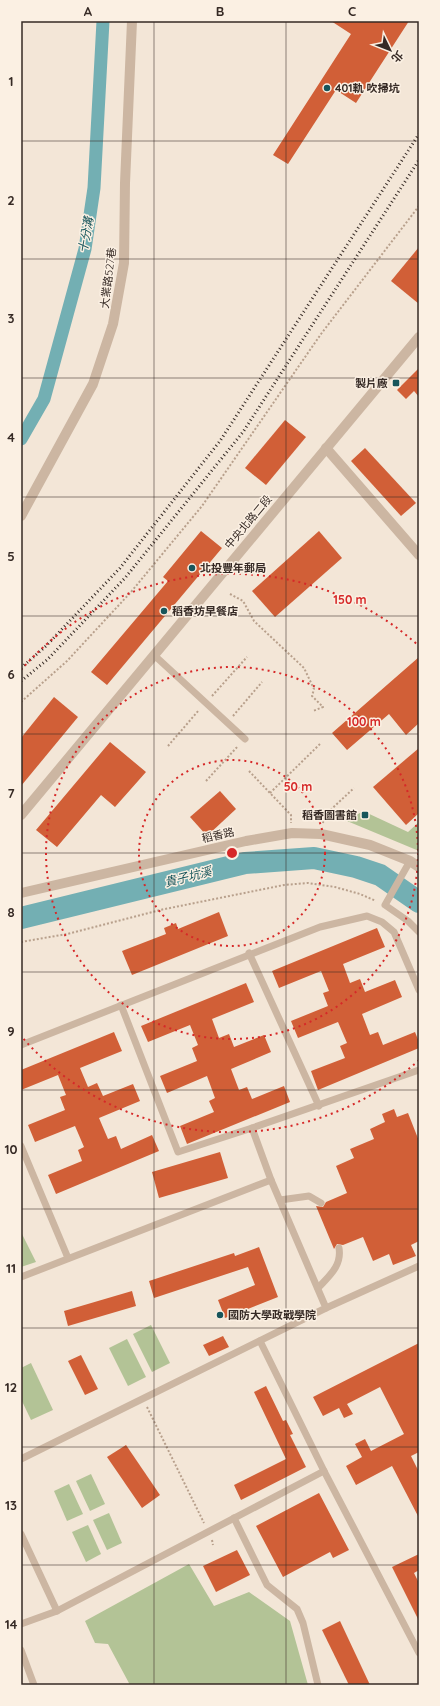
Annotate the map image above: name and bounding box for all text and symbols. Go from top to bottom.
text: A [84,3,93,19]
text: B [216,3,224,19]
text: C [348,3,356,19]
north arrow [370,30,410,70]
text: 北 [388,48,406,66]
text: 1 [8,73,14,89]
place label: 401軌 吹掃坑 [335,81,400,95]
marker: 401軌 吹掃坑 [322,83,332,93]
text: 2 [7,192,15,208]
water label: 十分溝 [75,214,96,254]
street label: 大業路527巷 [97,247,119,309]
text: 3 [8,310,15,326]
place label: 製片廠 [355,376,388,390]
marker: 製片廠 [391,378,401,388]
text: 4 [7,429,15,445]
street label: 中央北路二段 [221,492,275,552]
text: 5 [7,548,15,564]
place label: 北投豐年郵局 [200,561,266,575]
marker: 北投豐年郵局 [187,563,197,573]
text: 150 m [333,592,367,607]
place label: 稻香坊早餐店 [172,604,238,618]
marker: 稻香坊早餐店 [159,606,169,616]
text: 6 [7,666,15,682]
text: 100 m [347,714,381,729]
text: 50 m [284,779,312,794]
text: 7 [7,785,15,801]
place label: 稻香圖書館 [302,808,357,822]
marker: 稻香圖書館 [360,810,370,820]
street label: 稻香路 [200,824,236,846]
centre of rings [225,846,239,860]
water label: 貴子坑溪 [163,863,215,890]
text: 8 [7,904,15,920]
text: 9 [7,1023,15,1039]
text: 10 [4,1141,18,1157]
text: 11 [6,1260,16,1276]
place label: 國防大學政戰學院 [228,1308,316,1322]
marker: 國防大學政戰學院 [215,1310,225,1320]
text: 12 [5,1379,17,1395]
text: 13 [5,1497,17,1513]
text: 14 [5,1616,18,1632]

